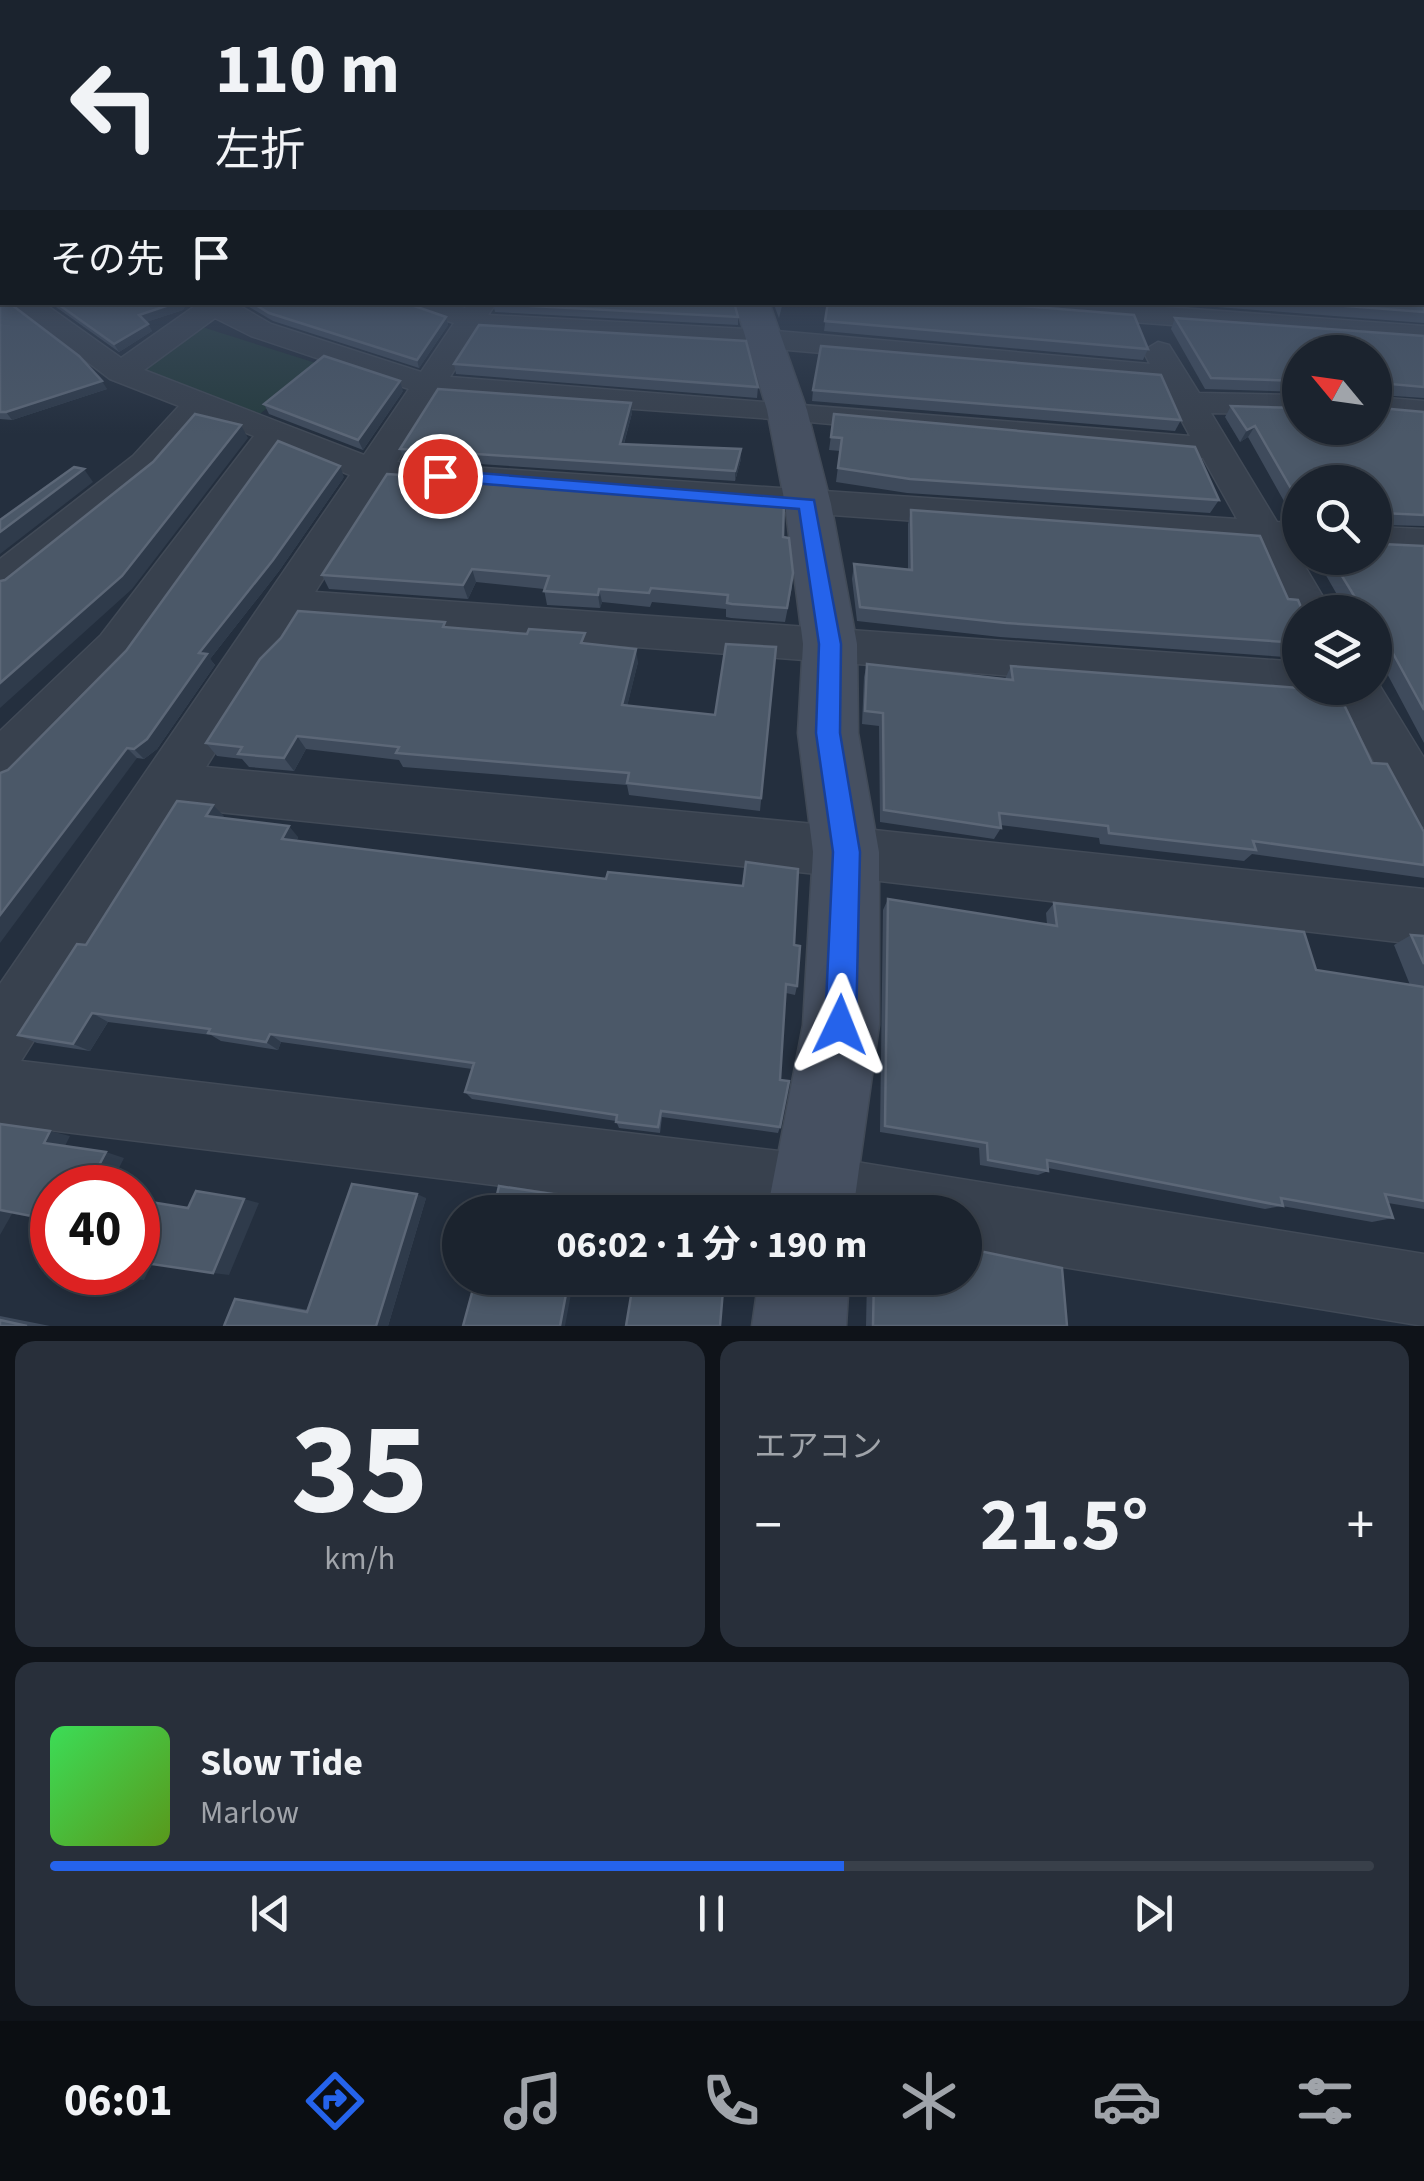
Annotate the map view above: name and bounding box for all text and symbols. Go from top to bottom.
text: 110 m [215,20,400,120]
icon: left [50,40,180,170]
text: 左折 [215,119,305,183]
icon: arrive [184,230,239,285]
text: その先 [50,233,164,287]
north arrow [1282,335,1392,445]
map controls [1282,335,1392,705]
pin [398,434,483,519]
icon: arrive [413,449,468,504]
button: search [1282,465,1392,575]
button: layers [1282,595,1392,705]
position arrow [788,973,892,1077]
speed limit sign: 40 [30,1165,160,1295]
text: 06:02 · 1 分 · 190 m [557,1218,867,1272]
text: 35 [291,1378,428,1563]
text: エアコン [755,1424,883,1470]
text: 21.5° [980,1472,1149,1579]
text: − [755,1487,782,1565]
text: + [1347,1487,1374,1565]
text: km/h [324,1536,395,1582]
text: Slow Tide [200,1736,363,1790]
text: Marlow [200,1790,299,1836]
icon: previous [243,1886,298,1941]
icon: pause [684,1886,739,1941]
icon: next [1126,1886,1181,1941]
icon: directions [300,2066,370,2136]
icon: music [498,2066,568,2136]
icon: phone [696,2066,766,2136]
icon: climate [894,2066,964,2136]
icon: car [1092,2066,1162,2136]
icon: filters [1290,2066,1360,2136]
text: 06:01 [64,2069,173,2133]

